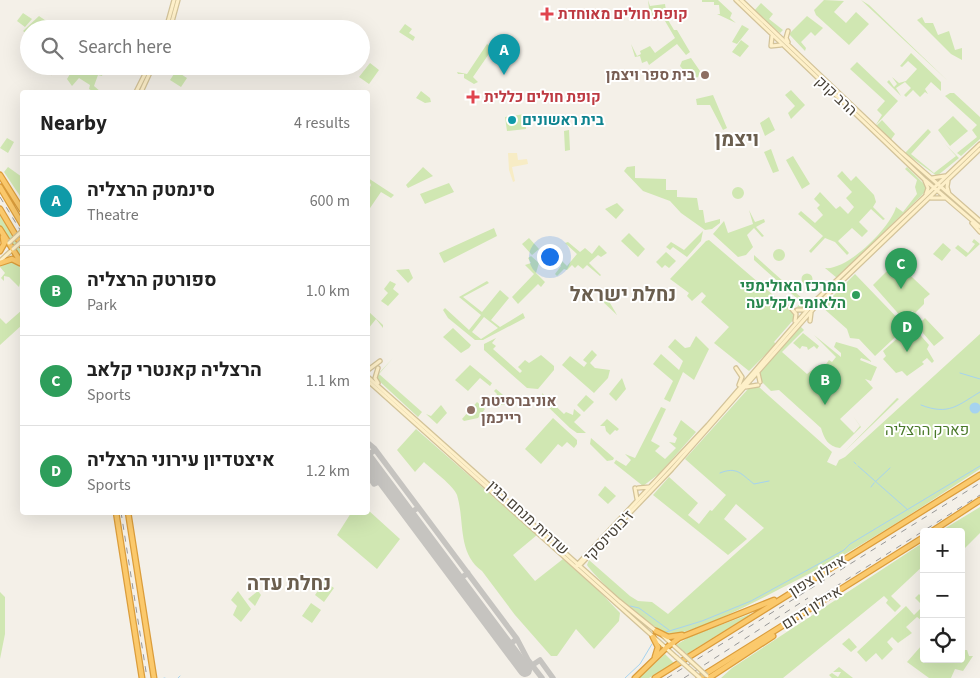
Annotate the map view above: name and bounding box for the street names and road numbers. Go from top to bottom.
street label: הרב קוק [810,71,862,121]
street label: שדרות מנחם בגין [483,476,573,560]
street label: ז'בוטינסקי [579,506,639,566]
street label: איילון צפון [785,550,851,602]
street label: איילון דרום [778,581,846,635]

